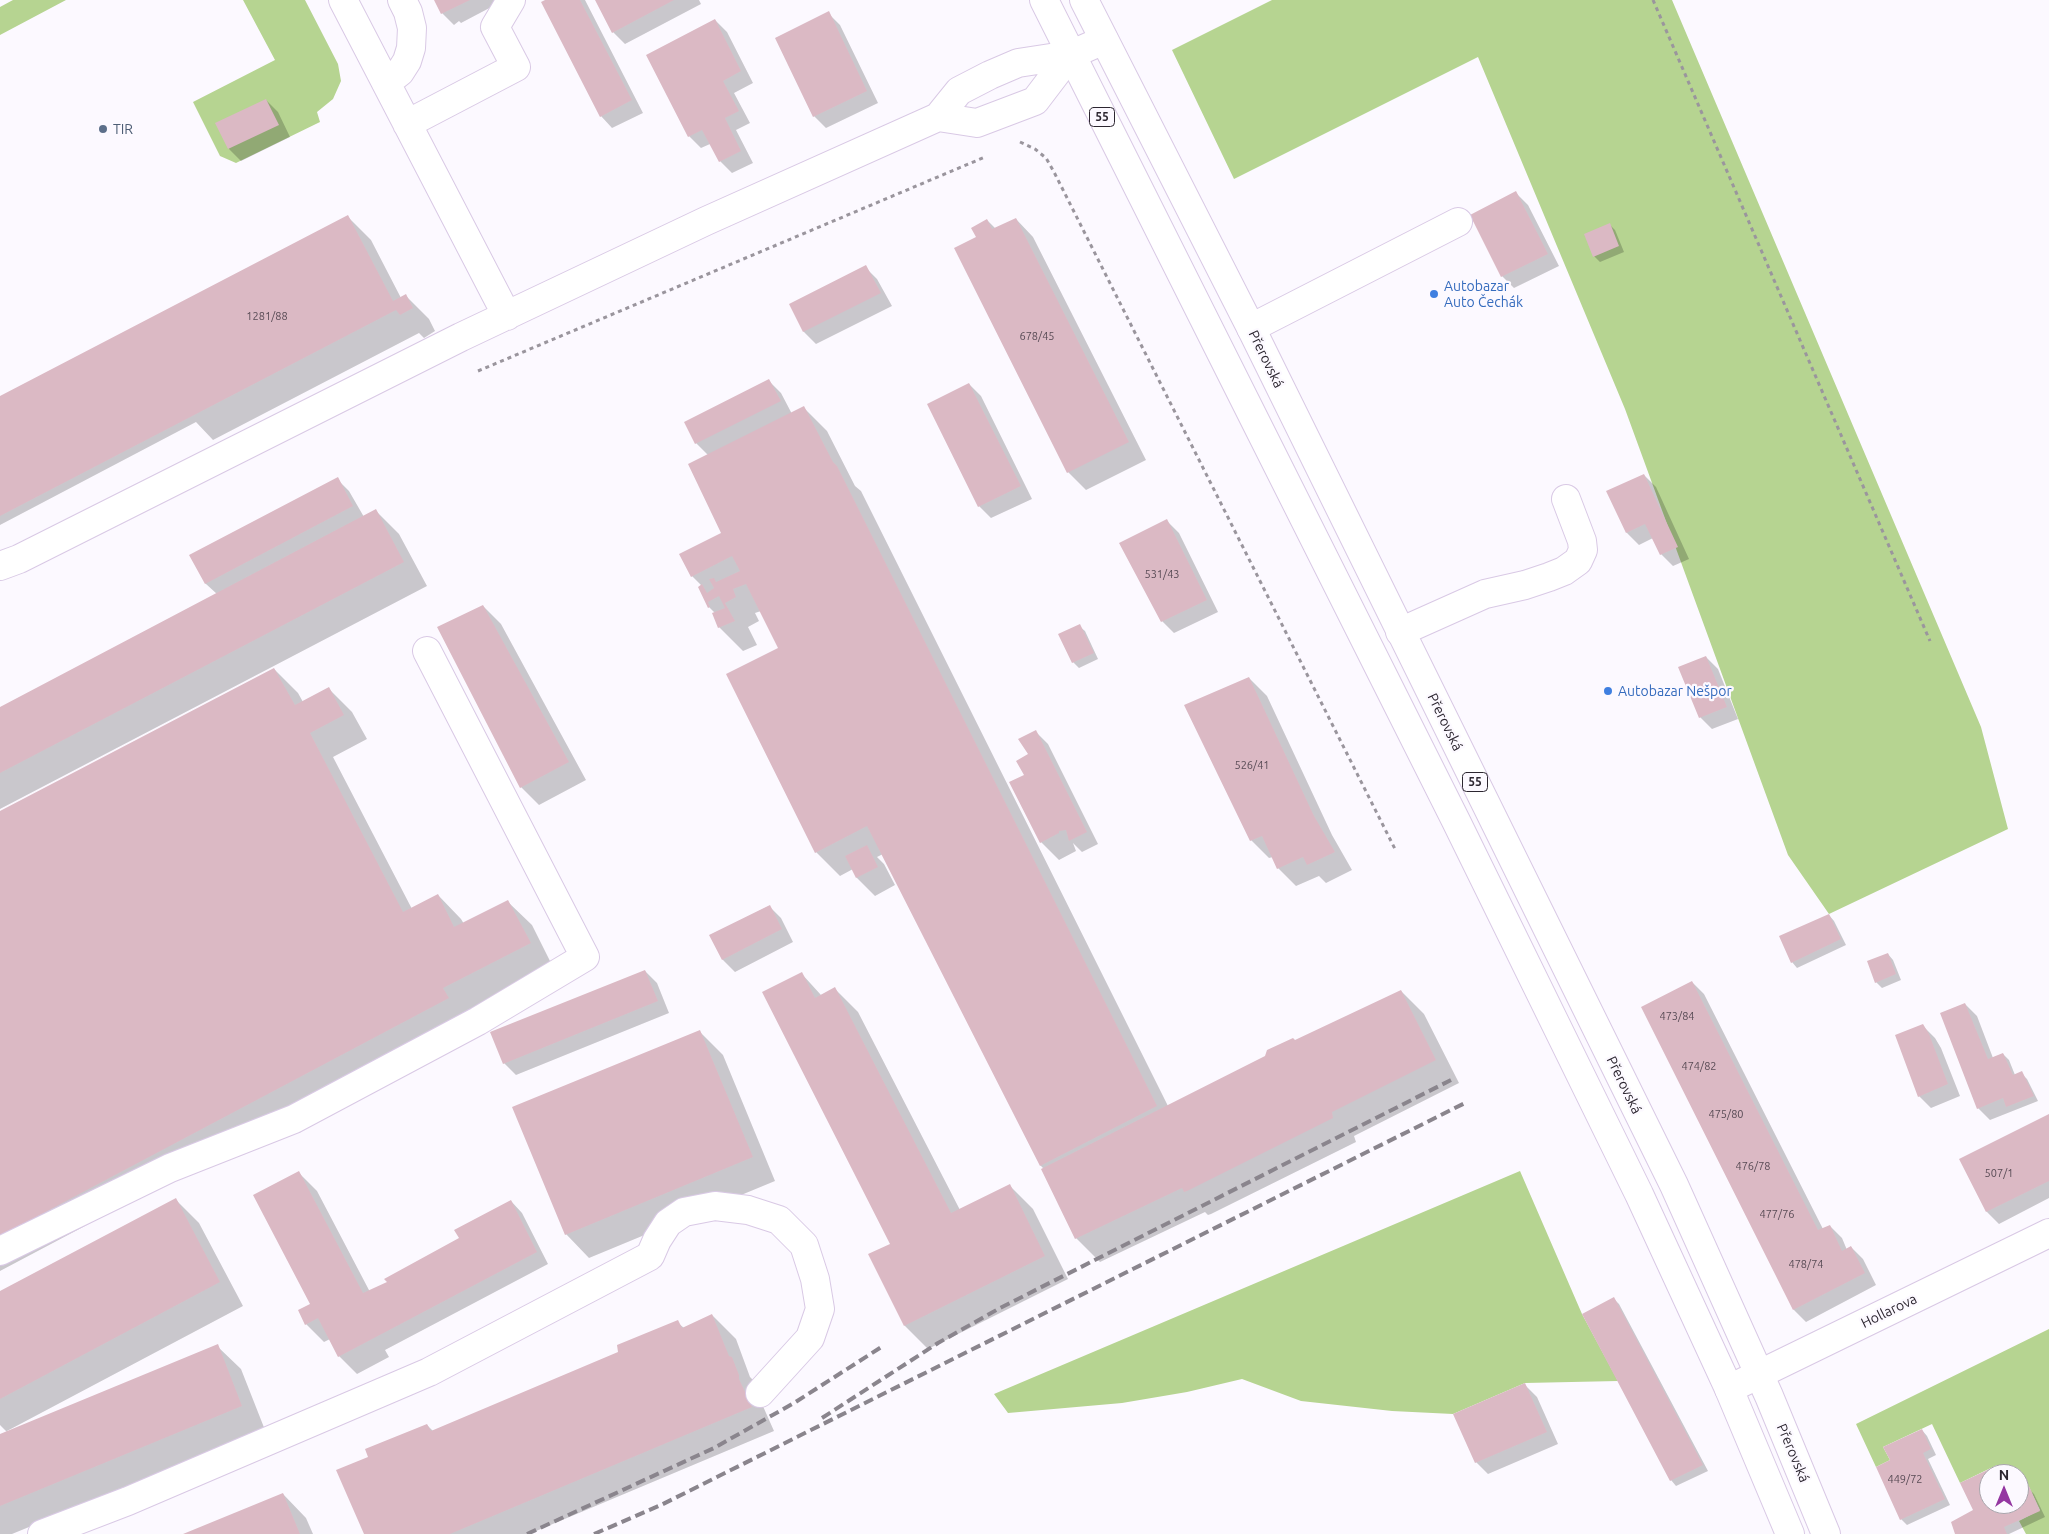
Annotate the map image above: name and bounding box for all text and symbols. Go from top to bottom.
road number: 55 [1090,108,1114,126]
place label: TIR [113,121,133,137]
marker: TIR [97,123,109,135]
place label: Autobazar Auto Čechák [1444,278,1523,310]
marker: Autobazar Auto Čechák [1428,288,1440,300]
house number: 1281/88 [246,309,288,323]
street label: Přerovská [1245,327,1287,391]
house number: 678/45 [1019,329,1055,343]
house number: 531/43 [1144,567,1180,581]
place label: Autobazar Nešpor [1618,683,1732,699]
marker: Autobazar Nešpor [1602,685,1614,697]
street label: Přerovská [1424,690,1466,754]
house number: 526/41 [1234,758,1270,772]
road number: 55 [1462,772,1488,792]
house number: 473/84 [1659,1009,1695,1023]
street label: Přerovská [1603,1053,1645,1117]
house number: 474/82 [1681,1059,1717,1073]
house number: 475/80 [1708,1107,1744,1121]
house number: 476/78 [1735,1159,1771,1173]
house number: 507/1 [1985,1166,2013,1180]
house number: 477/76 [1759,1207,1795,1221]
house number: 478/74 [1788,1257,1824,1271]
street label: Hollarova [1858,1290,1920,1332]
street label: Přerovská [1773,1421,1813,1485]
north arrow [1979,1464,2029,1514]
text: N [1999,1467,2009,1483]
house number: 449/72 [1887,1472,1923,1486]

